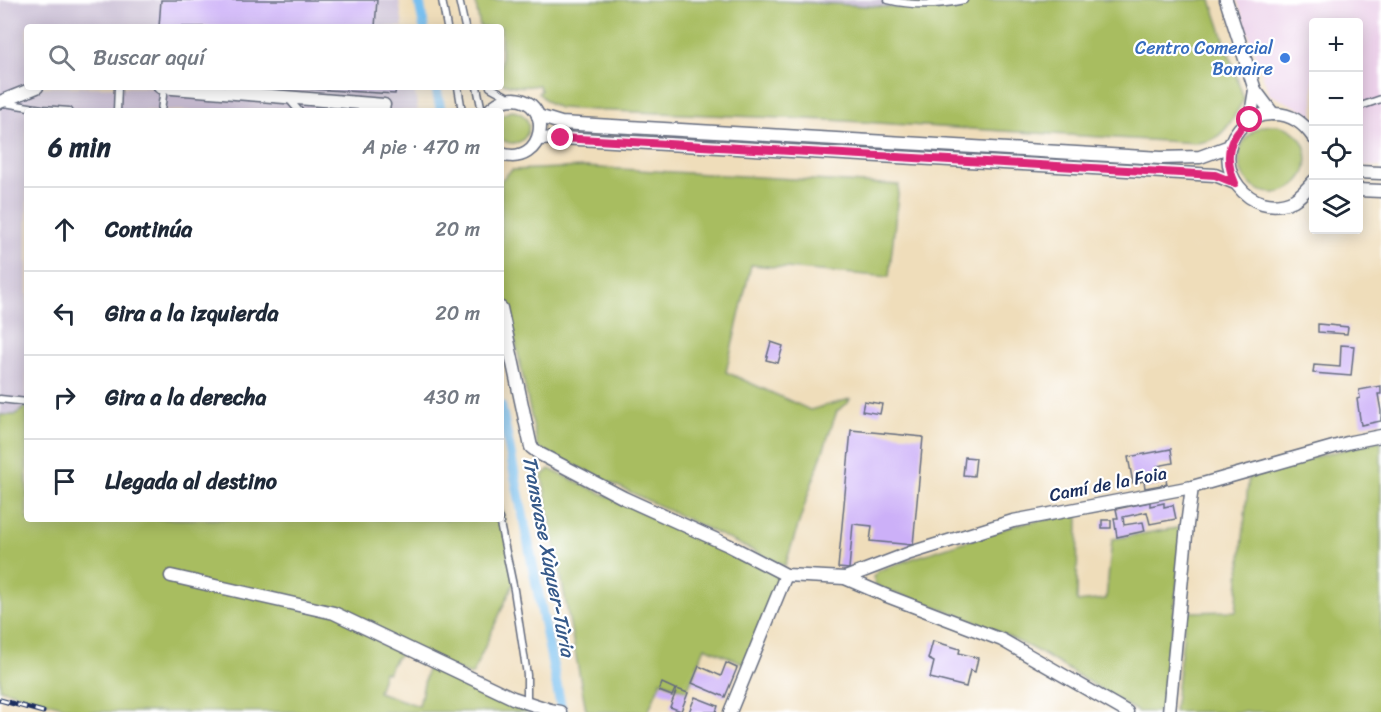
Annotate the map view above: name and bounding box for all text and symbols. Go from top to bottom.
map controls [1309,18,1363,234]
button: + [1309,18,1363,72]
search box [24,24,504,90]
place label: Centro Comercial Bonaire [1135,32,1274,85]
text: Buscar aquí [93,38,205,77]
icon: search [45,41,78,74]
marker: Centro Comercial Bonaire [1278,51,1292,65]
button: − [1309,72,1363,126]
route start [1236,106,1262,132]
text: 6 min [48,124,111,170]
route end [547,124,573,150]
button: locate [1309,126,1363,180]
text: A pie · 470 m [362,130,480,165]
button: layers [1309,180,1363,234]
text: Continúa [105,210,192,249]
text: 20 m [435,212,480,247]
icon: ahead [48,213,81,246]
text: Gira a la izquierda [105,294,278,333]
text: 20 m [435,296,480,331]
icon: left [48,297,81,330]
text: Gira a la derecha [105,378,266,417]
text: 430 m [423,380,480,415]
icon: right [48,381,81,414]
water label: Transvase Xùquer-Tùria [512,452,586,662]
street label: Camí de la Foia [1047,457,1169,511]
text: Llegada al destino [105,462,277,501]
icon: arrive [48,465,81,498]

